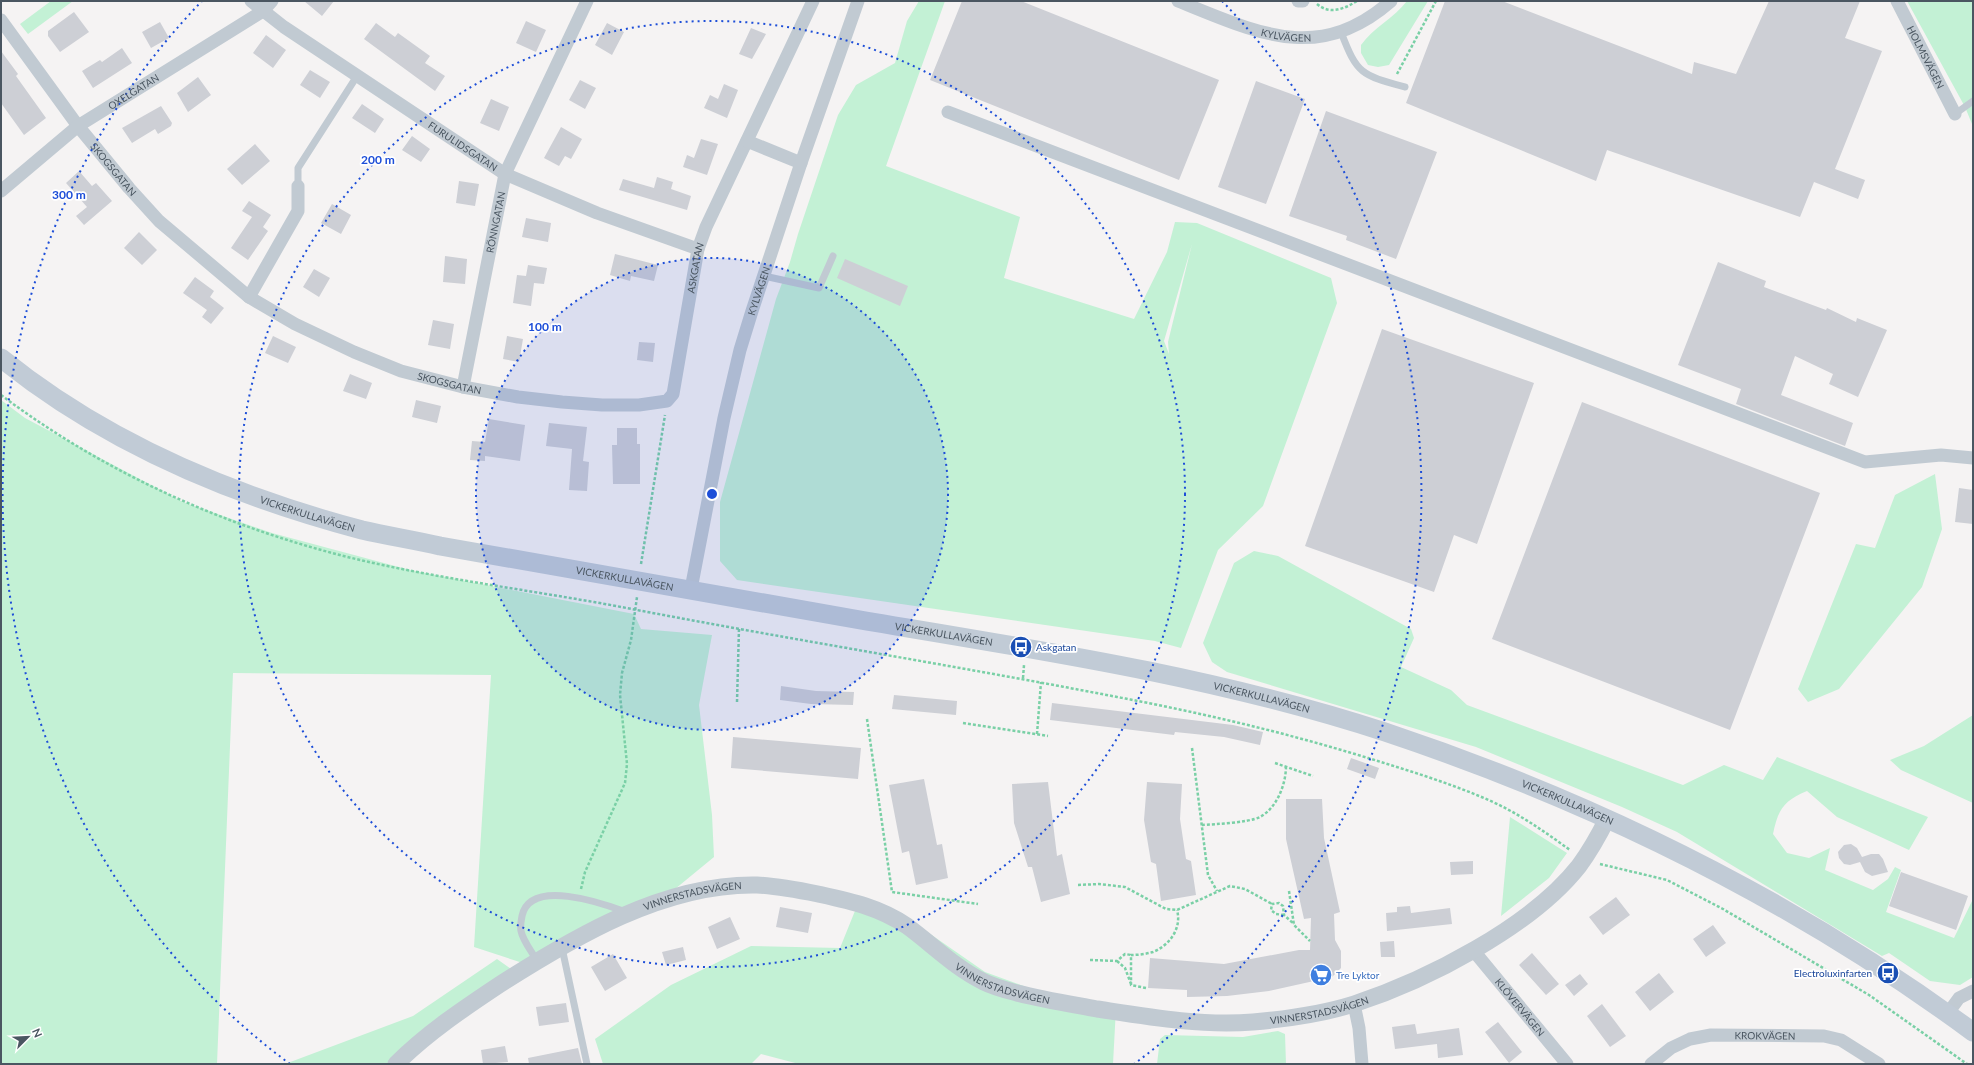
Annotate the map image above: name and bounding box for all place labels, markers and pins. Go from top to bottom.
centre of rings [705,487,719,501]
bus stop icon: Askgatan [1008,634,1034,660]
place label: Askgatan [1036,641,1076,653]
bus stop icon: Electroluxinfarten [1875,960,1901,986]
supermarket icon: Tre Lyktor [1308,962,1334,988]
place label: Electroluxinfarten [1794,967,1872,979]
place label: Tre Lyktor [1336,969,1380,981]

